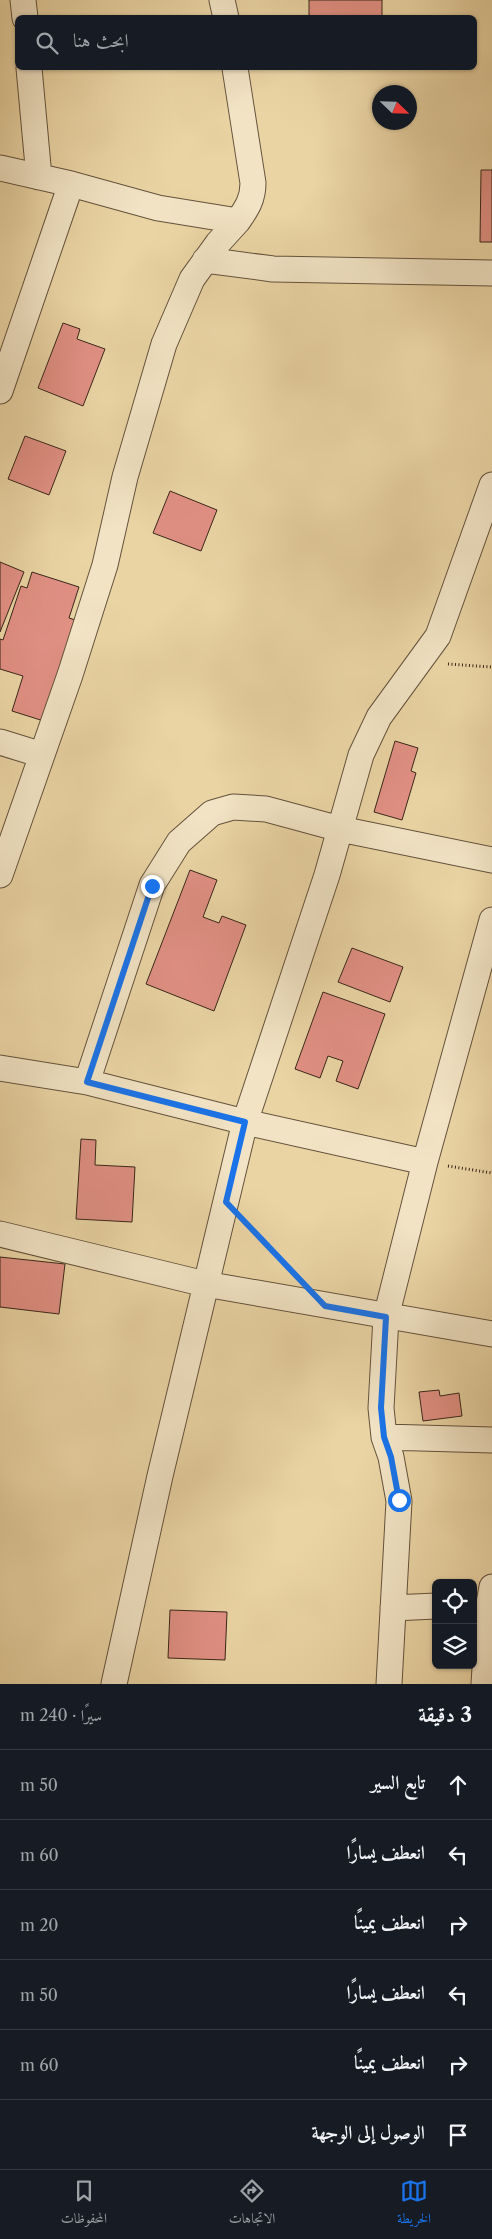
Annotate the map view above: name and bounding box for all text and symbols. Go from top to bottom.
search box [15,15,477,70]
icon: search [33,29,61,57]
text: ابحث هنا [73,29,129,52]
north arrow [372,85,417,130]
route end [141,875,164,898]
route start [388,1489,411,1512]
map controls [432,1579,477,1669]
button: locate [432,1579,477,1624]
button: layers [432,1624,477,1669]
text: 3 دقيقة [418,1702,472,1727]
text: سيرًا · 240 m [20,1705,102,1725]
text: تابع السير [371,1771,425,1794]
icon: ahead [444,1771,472,1799]
text: 50 m [20,1775,58,1795]
text: انعطف يسارًا [346,1841,425,1864]
icon: left [444,1841,472,1869]
text: 60 m [20,1845,59,1865]
text: انعطف يمينًا [354,1911,425,1934]
icon: right [444,1911,472,1939]
text: 20 m [20,1915,59,1935]
text: انعطف يسارًا [346,1981,425,2004]
icon: left [444,1981,472,2009]
text: 50 m [20,1985,58,2005]
text: انعطف يمينًا [354,2051,425,2074]
icon: right [444,2051,472,2079]
text: 60 m [20,2055,59,2075]
text: الوصول إلى الوجهة [311,2121,425,2144]
icon: arrive [444,2121,472,2149]
tab: المحفوظات [61,2177,107,2232]
tab: الاتجاهات [229,2177,275,2232]
tab: الخريطة [397,2177,431,2232]

